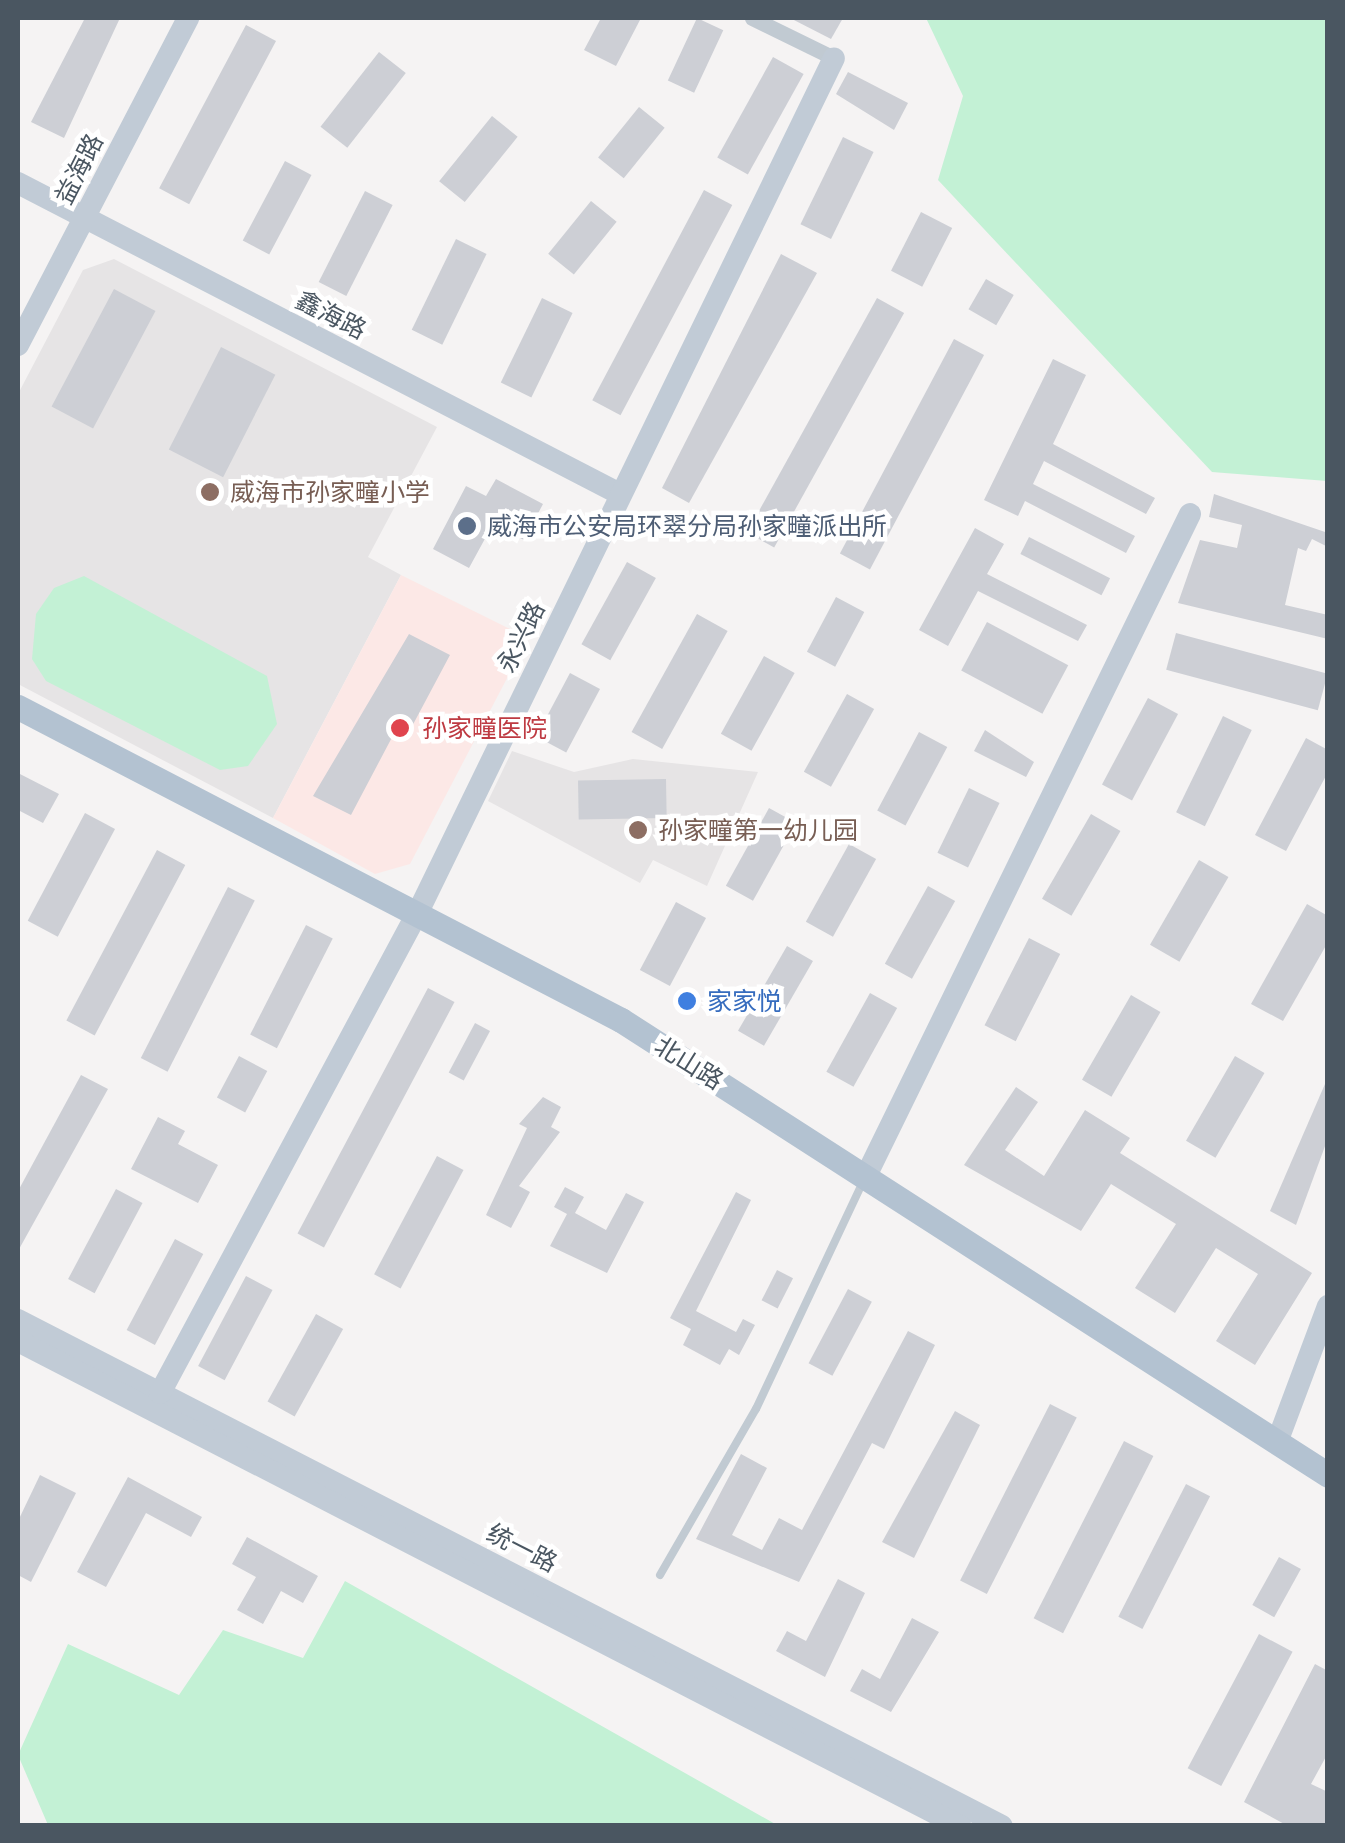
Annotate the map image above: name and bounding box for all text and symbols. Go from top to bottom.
street label: 益海路 [49,129,109,209]
street label: 鑫海路 [291,285,371,345]
place label: 威海市孙家疃小学 [230,477,430,507]
marker: 威海市孙家疃小学 [199,481,221,503]
place label: 威海市公安局环翠分局孙家疃派出所 [487,511,887,541]
marker: 威海市公安局环翠分局孙家疃派出所 [456,515,478,537]
street label: 永兴路 [491,597,551,677]
place label: 孙家疃医院 [422,713,547,743]
marker: 孙家疃医院 [387,715,413,741]
place label: 孙家疃第一幼儿园 [658,815,858,845]
marker: 孙家疃第一幼儿园 [627,819,649,841]
place label: 家家悦 [707,986,782,1016]
marker: 家家悦 [676,990,698,1012]
street label: 北山路 [649,1030,729,1096]
street label: 统一路 [482,1518,562,1578]

